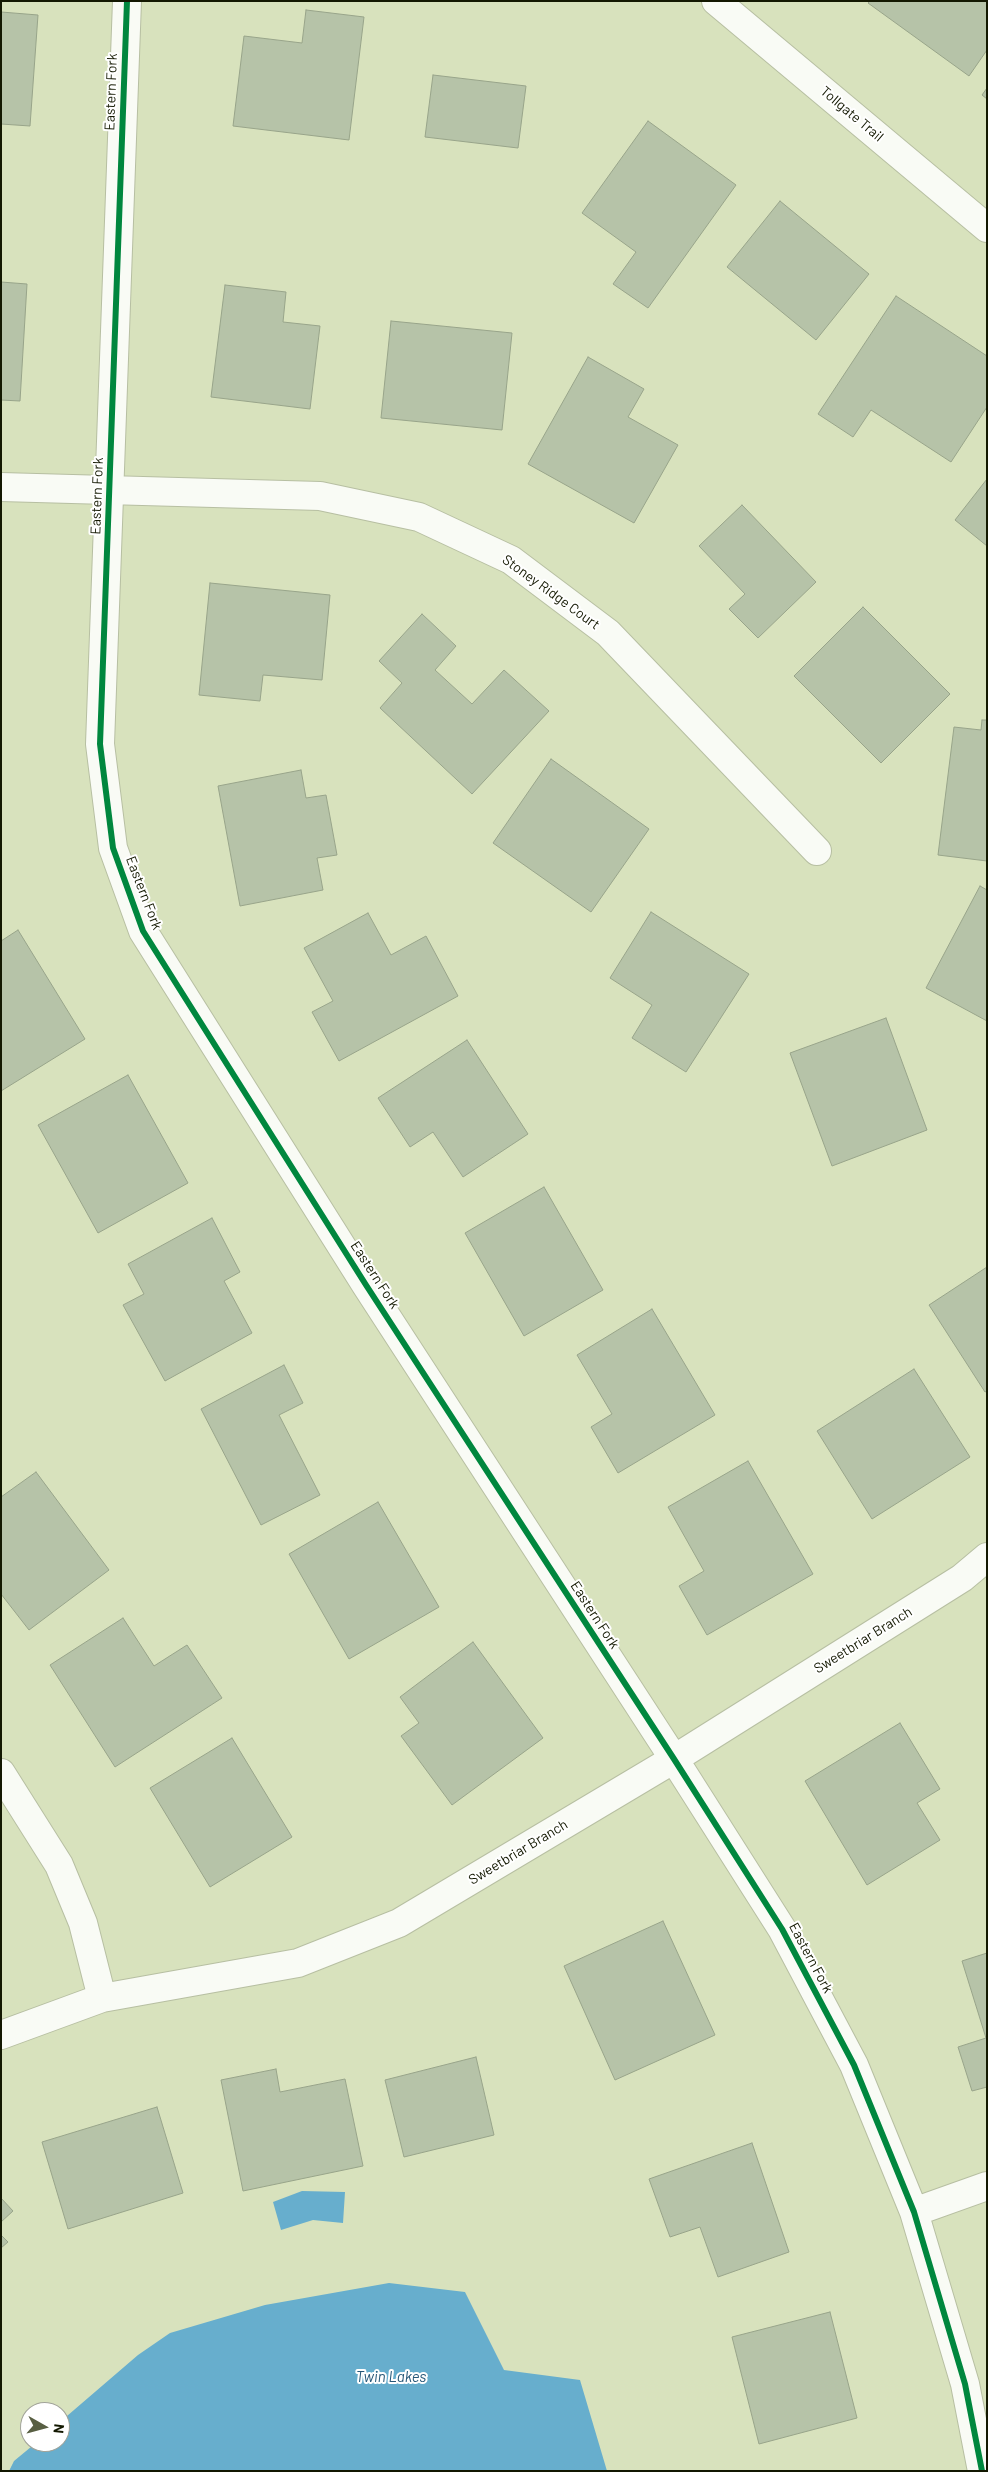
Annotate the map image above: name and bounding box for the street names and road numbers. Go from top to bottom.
street label: Eastern Fork [101,53,121,131]
street label: Tollgate Trail [817,83,887,145]
street label: Eastern Fork [87,457,107,535]
street label: Stoney Ridge Court [499,551,603,633]
street label: Eastern Fork [122,854,166,932]
street label: Eastern Fork [347,1238,403,1312]
street label: Eastern Fork [567,1578,623,1652]
street label: Sweetbriar Branch [811,1603,915,1677]
street label: Sweetbriar Branch [465,1816,571,1888]
street label: Eastern Fork [785,1920,837,1996]

